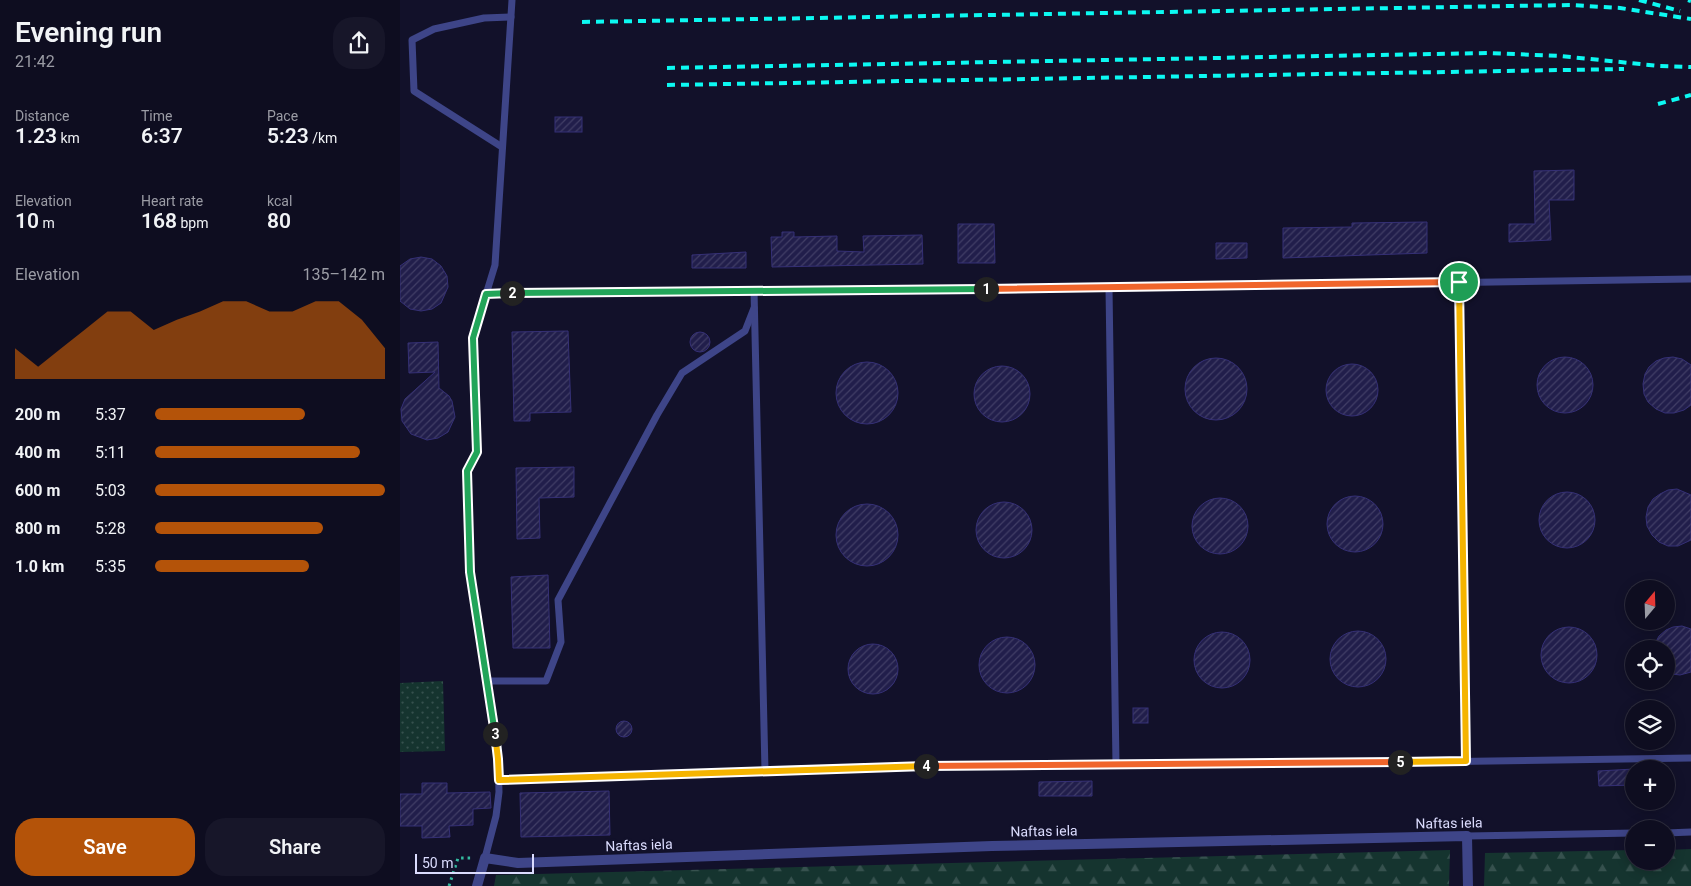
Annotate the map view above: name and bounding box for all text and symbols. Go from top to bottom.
text: Evening run [15,16,162,49]
button: share [333,17,385,69]
text: 21:42 [15,52,55,71]
text: Distance [15,108,70,124]
text: Time [141,108,172,124]
text: Pace [267,108,298,124]
text: 1.23 [15,124,57,148]
text: 6:37 [141,124,183,148]
text: 5:23 [267,124,309,148]
text: km [57,130,80,146]
text: /km [309,130,337,146]
text: Elevation [15,193,72,209]
text: Heart rate [141,193,203,209]
text: kcal [267,193,292,209]
text: 10 [15,209,39,233]
text: 168 [141,209,177,233]
text: 80 [267,209,291,233]
text: m [39,215,55,231]
text: bpm [177,215,208,231]
pin [1438,261,1480,303]
text: Elevation [15,265,80,284]
text: 135–142 m [303,265,385,284]
icon: arrive [1445,268,1473,296]
pin: 1 [974,276,998,302]
pin: 2 [500,280,524,306]
text: 1 [982,281,991,297]
text: 2 [508,285,517,301]
text: 200 m [15,405,60,424]
text: 5:37 [95,405,126,424]
text: 400 m [15,443,60,462]
text: 5:11 [95,443,126,462]
text: 600 m [15,481,60,500]
text: 5:03 [95,481,126,500]
text: 800 m [15,519,60,538]
text: 5:28 [95,519,126,538]
text: 1.0 km [15,557,64,576]
text: 5:35 [95,557,126,576]
north arrow [1625,580,1675,630]
map controls [1625,580,1675,870]
button: locate [1625,640,1675,690]
button: layers [1625,700,1675,750]
pin: 3 [482,722,508,746]
text: 3 [491,726,500,742]
pin: 5 [1388,750,1412,774]
pin: 4 [914,754,938,778]
text: 5 [1396,754,1405,770]
text: 4 [922,758,931,774]
button: + [1625,760,1675,810]
street label: Naftas iela [1415,814,1483,832]
button: Save [15,818,195,876]
button: Share [205,818,385,876]
button: − [1625,820,1675,870]
street label: Naftas iela [1010,822,1078,840]
street label: Naftas iela [605,836,673,854]
scale bar [415,851,534,874]
text: 50 m [422,855,454,871]

